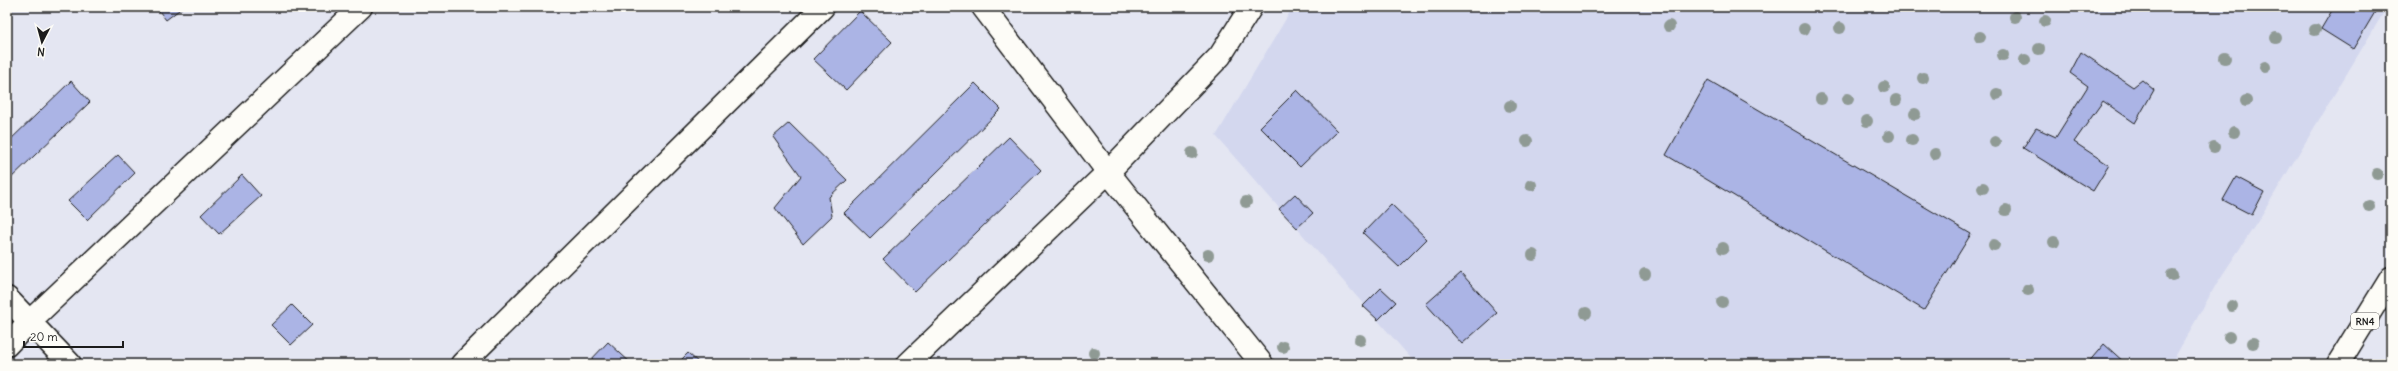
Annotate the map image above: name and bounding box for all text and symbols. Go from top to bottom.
north arrow [22,22,62,62]
text: N [36,45,45,59]
road number: RN4 [2351,313,2379,329]
scale bar [24,323,123,349]
text: 20 m [30,329,58,344]

